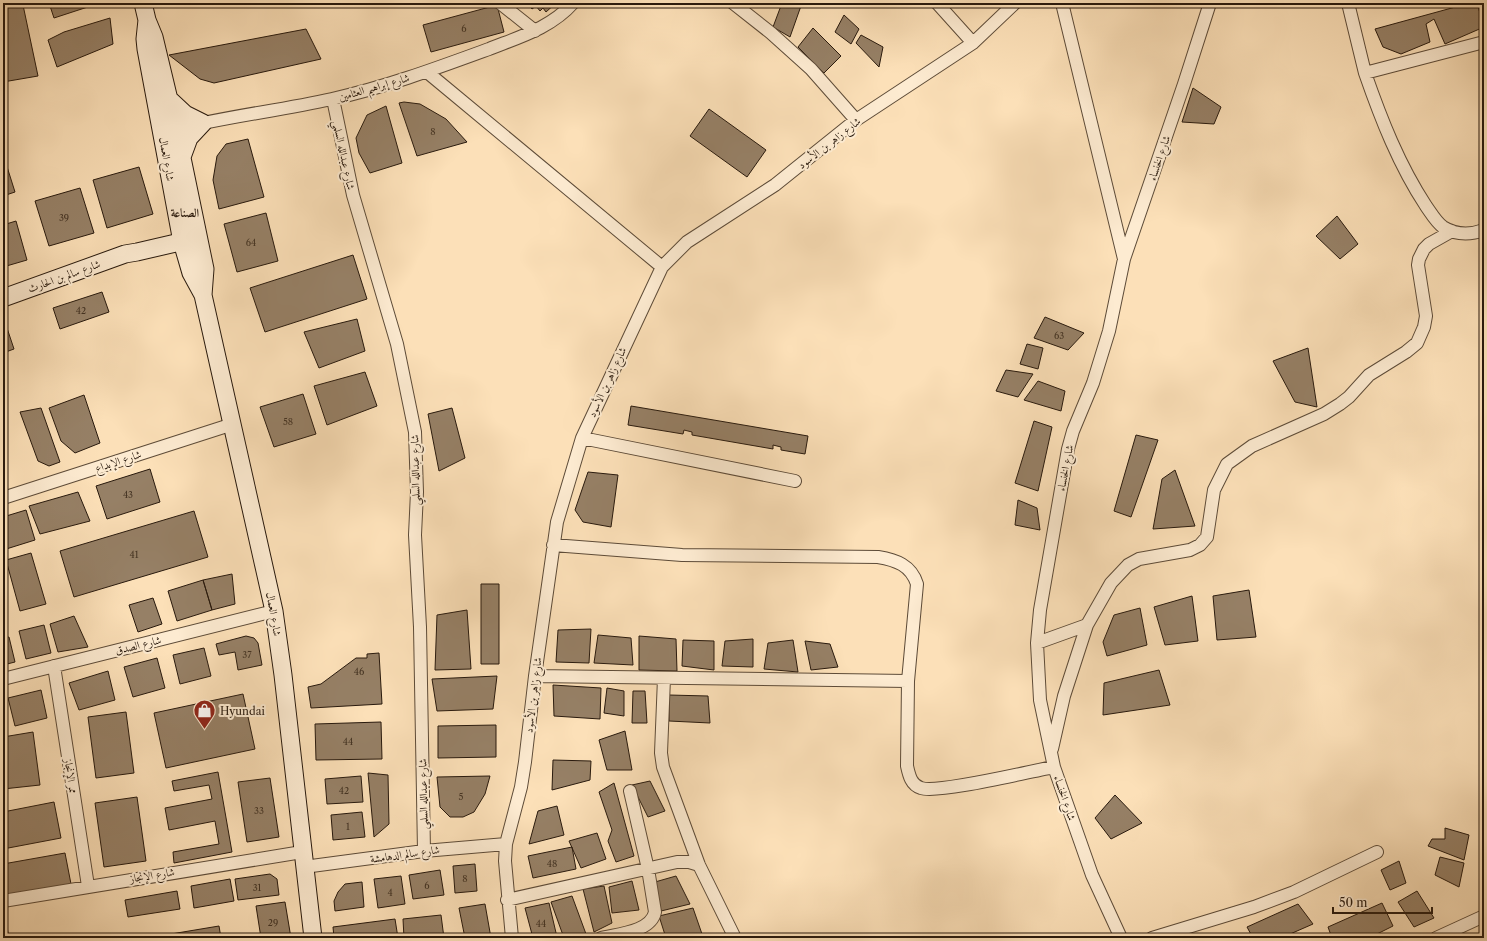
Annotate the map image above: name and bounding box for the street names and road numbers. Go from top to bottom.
street label: شارع إبراهيم العثامين [337,70,412,108]
street label: شارع زاهر بن الأسود [794,113,865,174]
street label: شارع عبدالله السلمي [326,119,358,192]
street label: شارع الخنساء [1145,134,1176,183]
street label: شارع العمال [153,136,178,183]
street label: شارع سالم بن الحارث [26,256,103,298]
street label: شارع زاهر بن الأسود [584,344,632,421]
street label: شارع عبدالله السلمي [407,434,427,505]
street label: شارع الخنساء [1054,444,1079,493]
street label: شارع الإبداع [93,447,144,478]
street label: شارع العمال [260,591,285,638]
street label: شارع الصدق [113,633,163,660]
street label: شارع زاهر بن الأسود [520,656,548,734]
street label: ممر الإنجاز [59,757,81,795]
street label: شارع عبدالله السلمي [415,758,435,829]
street label: شارع الخنساء [1048,774,1079,823]
street label: شارع سالم الدهامشة [369,842,441,869]
street label: شارع الإنجاز [127,865,176,889]

